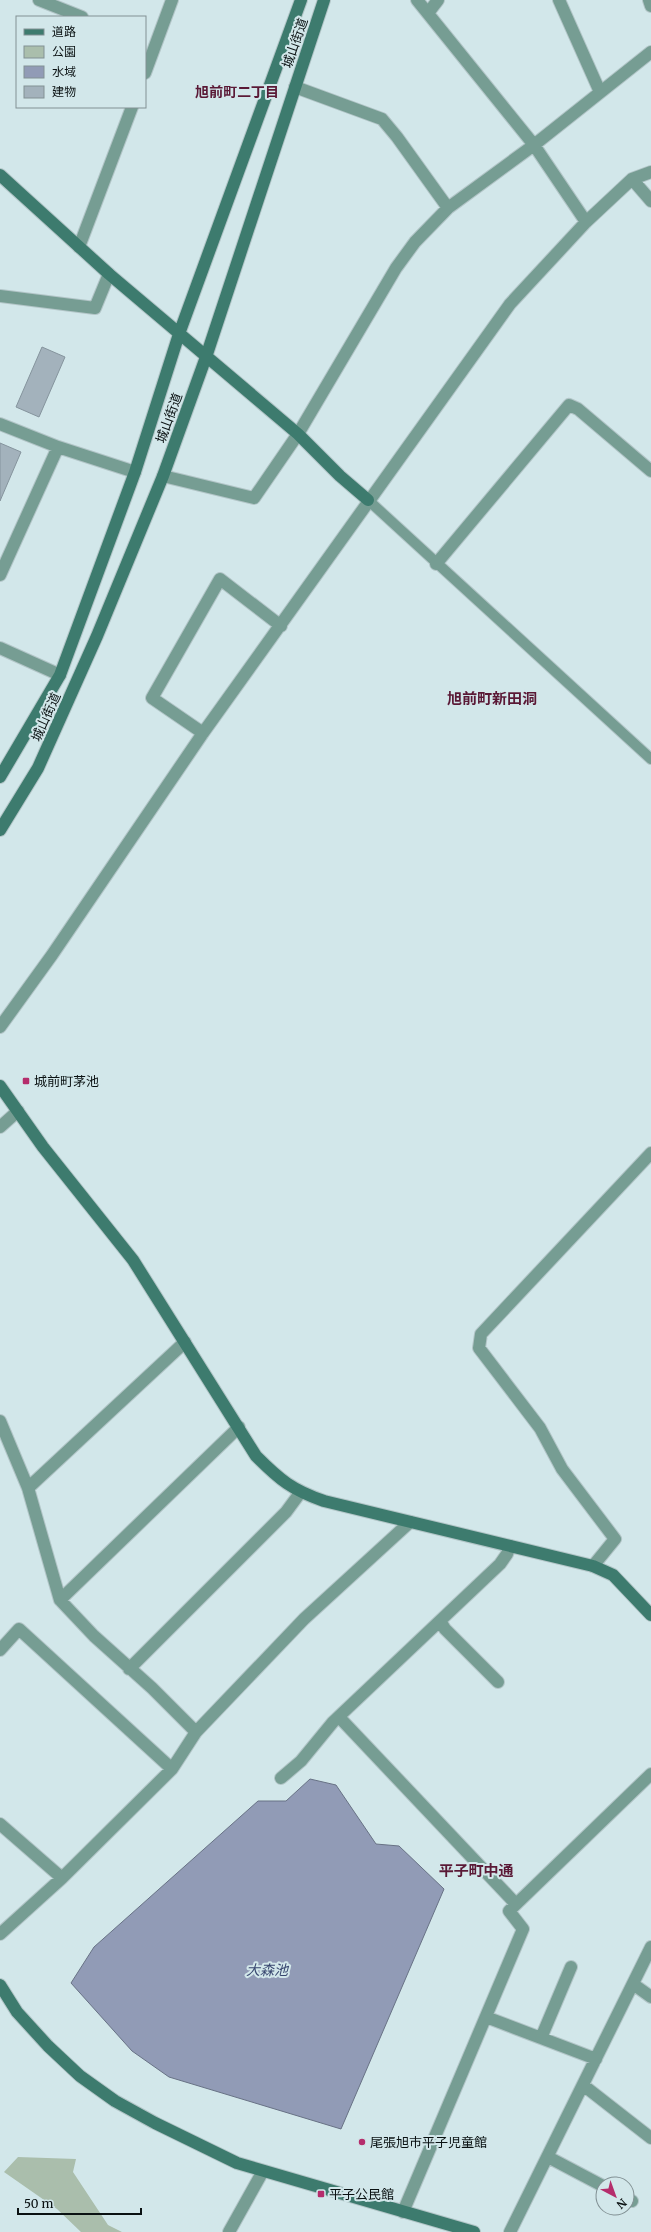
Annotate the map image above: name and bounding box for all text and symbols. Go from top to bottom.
legend [16,16,146,108]
street label: 城山街道 [278,16,312,70]
text: 道路 [52,24,76,39]
text: 公園 [52,44,76,59]
text: 水域 [52,64,76,79]
district label: 旭前町二丁目 [195,83,279,101]
text: 建物 [52,84,76,99]
street label: 城山街道 [152,391,186,445]
district label: 旭前町新田洞 [447,689,537,708]
street label: 城山街道 [28,690,64,744]
place label: 城前町茅池 [34,1073,99,1090]
marker: 城前町茅池 [21,1076,31,1086]
district label: 平子町中通 [438,1861,514,1880]
water label: 大森池 [246,1961,290,1979]
place label: 尾張旭市平子児童館 [370,2134,487,2151]
marker: 尾張旭市平子児童館 [357,2137,367,2147]
north arrow [595,2176,635,2216]
place label: 平子公民館 [329,2186,394,2203]
marker: 平子公民館 [316,2189,326,2199]
scale bar [18,2190,141,2216]
text: N [613,2195,629,2212]
text: 50 m [24,2196,53,2211]

